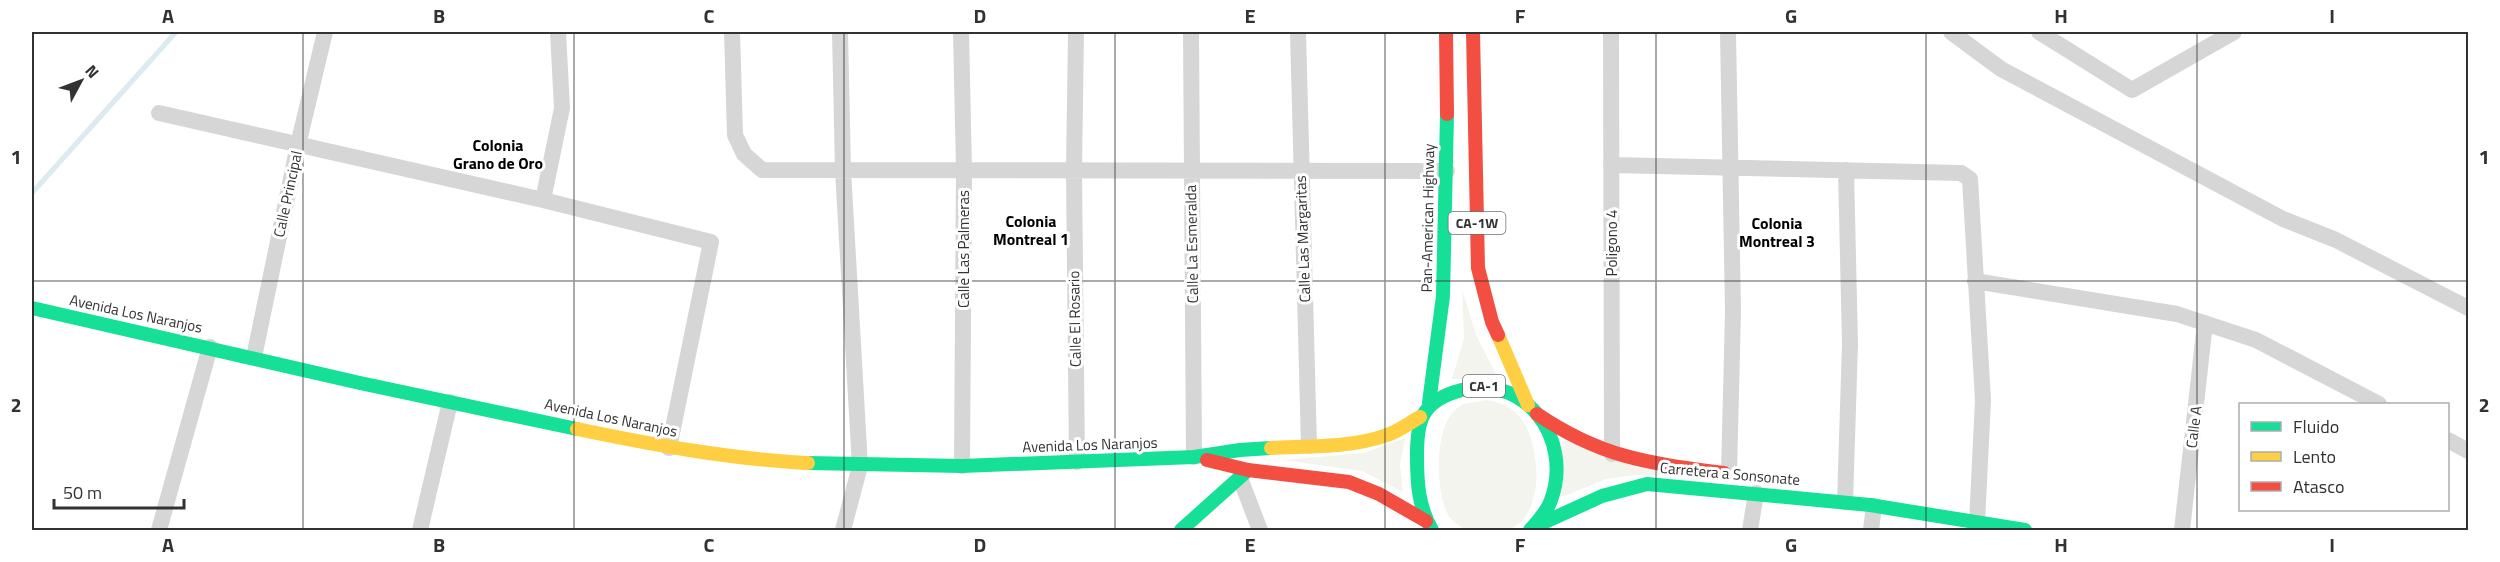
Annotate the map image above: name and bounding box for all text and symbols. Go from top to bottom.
text: A [162,0,174,31]
text: B [433,0,445,31]
text: C [704,0,715,31]
text: D [974,0,986,31]
text: E [1244,0,1256,31]
text: F [1515,0,1526,31]
text: G [1785,0,1797,31]
text: H [2054,0,2068,31]
text: I [2329,0,2335,31]
north arrow [51,51,111,111]
text: N [80,59,105,83]
district label: Colonia Grano de Oro [453,133,543,175]
text: 1 [10,141,22,172]
text: 1 [2478,141,2490,172]
street label: Pan-American Highway [1415,143,1440,293]
street label: Calle Principal [267,149,308,239]
street label: Calle Las Margaritas [1289,175,1316,303]
street label: Calle La Esmeralda [1179,184,1204,303]
street label: Calle Las Palmeras [952,190,975,308]
district label: Colonia Montreal 1 [993,209,1069,251]
street label: Poligono 4 [1600,210,1623,276]
district label: Colonia Montreal 3 [1739,211,1815,253]
road number: CA-1W [1448,212,1506,234]
street label: Calle El Rosario [1062,271,1087,367]
street label: Avenida Los Naranjos [68,288,205,339]
road number: CA-1 [1463,375,1505,397]
text: 2 [10,389,22,420]
text: 2 [2478,389,2490,420]
street label: Avenida Los Naranjos [543,392,680,443]
legend [2239,403,2449,511]
street label: Calle A [2180,404,2208,449]
text: Fluido [2293,413,2339,440]
street label: Avenida Los Naranjos [1022,431,1158,458]
text: Lento [2293,443,2336,470]
street label: Carretera a Sonsonate [1659,456,1801,491]
scale bar [54,472,184,510]
text: Atasco [2293,473,2344,500]
text: 50 m [63,479,102,506]
text: A [162,529,174,560]
text: B [433,529,445,560]
text: C [704,529,715,560]
text: D [974,529,986,560]
text: E [1244,529,1256,560]
text: F [1515,529,1526,560]
text: G [1785,529,1797,560]
text: H [2054,529,2068,560]
text: I [2329,529,2335,560]

